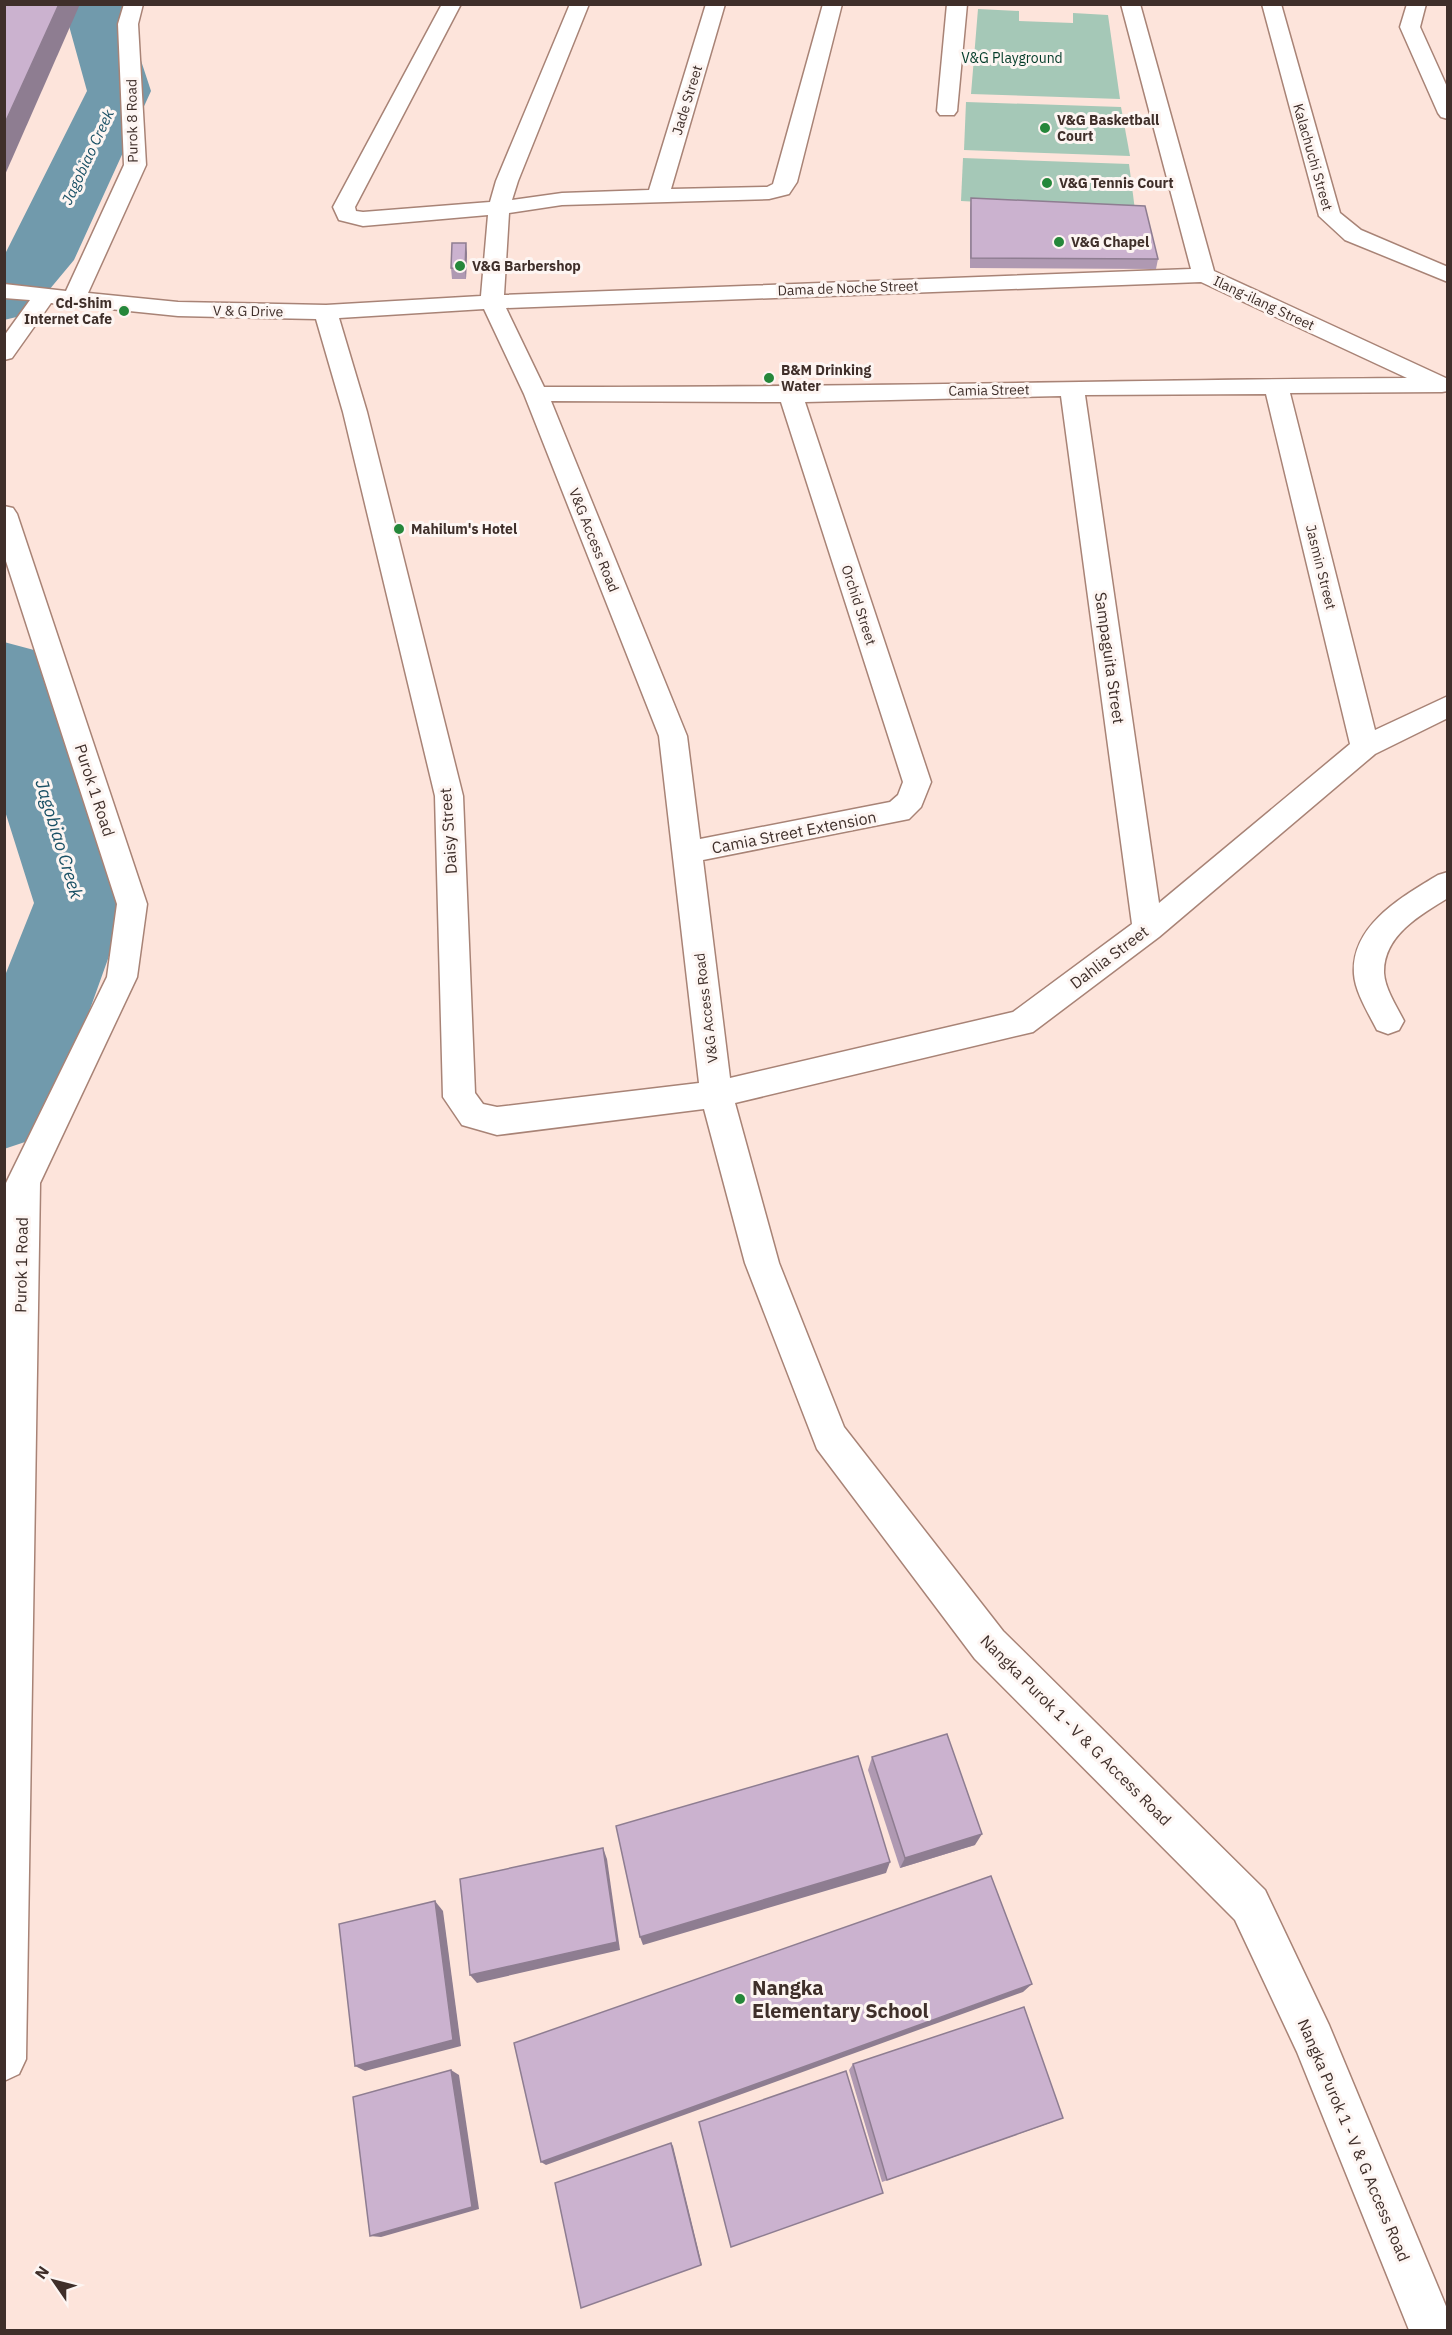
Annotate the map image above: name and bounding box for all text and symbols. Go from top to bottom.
park label: V&G Playground [961,49,1063,67]
street label: Jade Street [668,63,706,137]
street label: Purok 8 Road [122,79,142,163]
street label: Kalachuchi Street [1289,101,1337,213]
water label: Jagobiao Creek [57,106,118,207]
place label: V&G Basketball Court [1057,111,1159,145]
marker: V&G Basketball Court [1038,121,1052,135]
place label: V&G Tennis Court [1059,174,1174,192]
marker: V&G Tennis Court [1040,176,1054,190]
place label: V&G Chapel [1071,233,1149,251]
marker: V&G Chapel [1052,235,1066,249]
place label: V&G Barbershop [472,257,581,275]
marker: V&G Barbershop [453,259,467,273]
street label: Ilang-ilang Street [1211,272,1318,334]
street label: Dama de Noche Street [777,277,919,299]
place label: Cd-Shim Internet Cafe [24,294,112,328]
street label: V & G Drive [213,301,284,321]
marker: Cd-Shim Internet Cafe [117,304,131,318]
place label: B&M Drinking Water [781,361,871,395]
marker: B&M Drinking Water [762,371,776,385]
street label: Camia Street [948,380,1030,400]
street label: V&G Access Road [565,485,623,595]
place label: Mahilum's Hotel [411,520,517,538]
marker: Mahilum's Hotel [392,522,406,536]
street label: Jasmin Street [1302,523,1340,611]
street label: Orchid Street [838,563,880,647]
street label: Sampaguita Street [1091,591,1129,725]
street label: Purok 1 Road [71,741,119,839]
water label: Jagobiao Creek [30,777,89,902]
street label: Daisy Street [435,787,461,875]
street label: Camia Street Extension [710,806,878,858]
street label: Dahlia Street [1066,921,1152,993]
street label: V&G Access Road [690,952,722,1064]
street label: Purok 1 Road [10,1217,32,1313]
street label: Nangka Purok 1 - V & G Access Road [976,1630,1176,1830]
place label: Nangka Elementary School [752,1974,929,2024]
marker: Nangka Elementary School [733,1992,747,2006]
street label: Nangka Purok 1 - V & G Access Road [1294,2016,1414,2264]
north arrow [24,2251,84,2311]
text: N [30,2262,53,2283]

